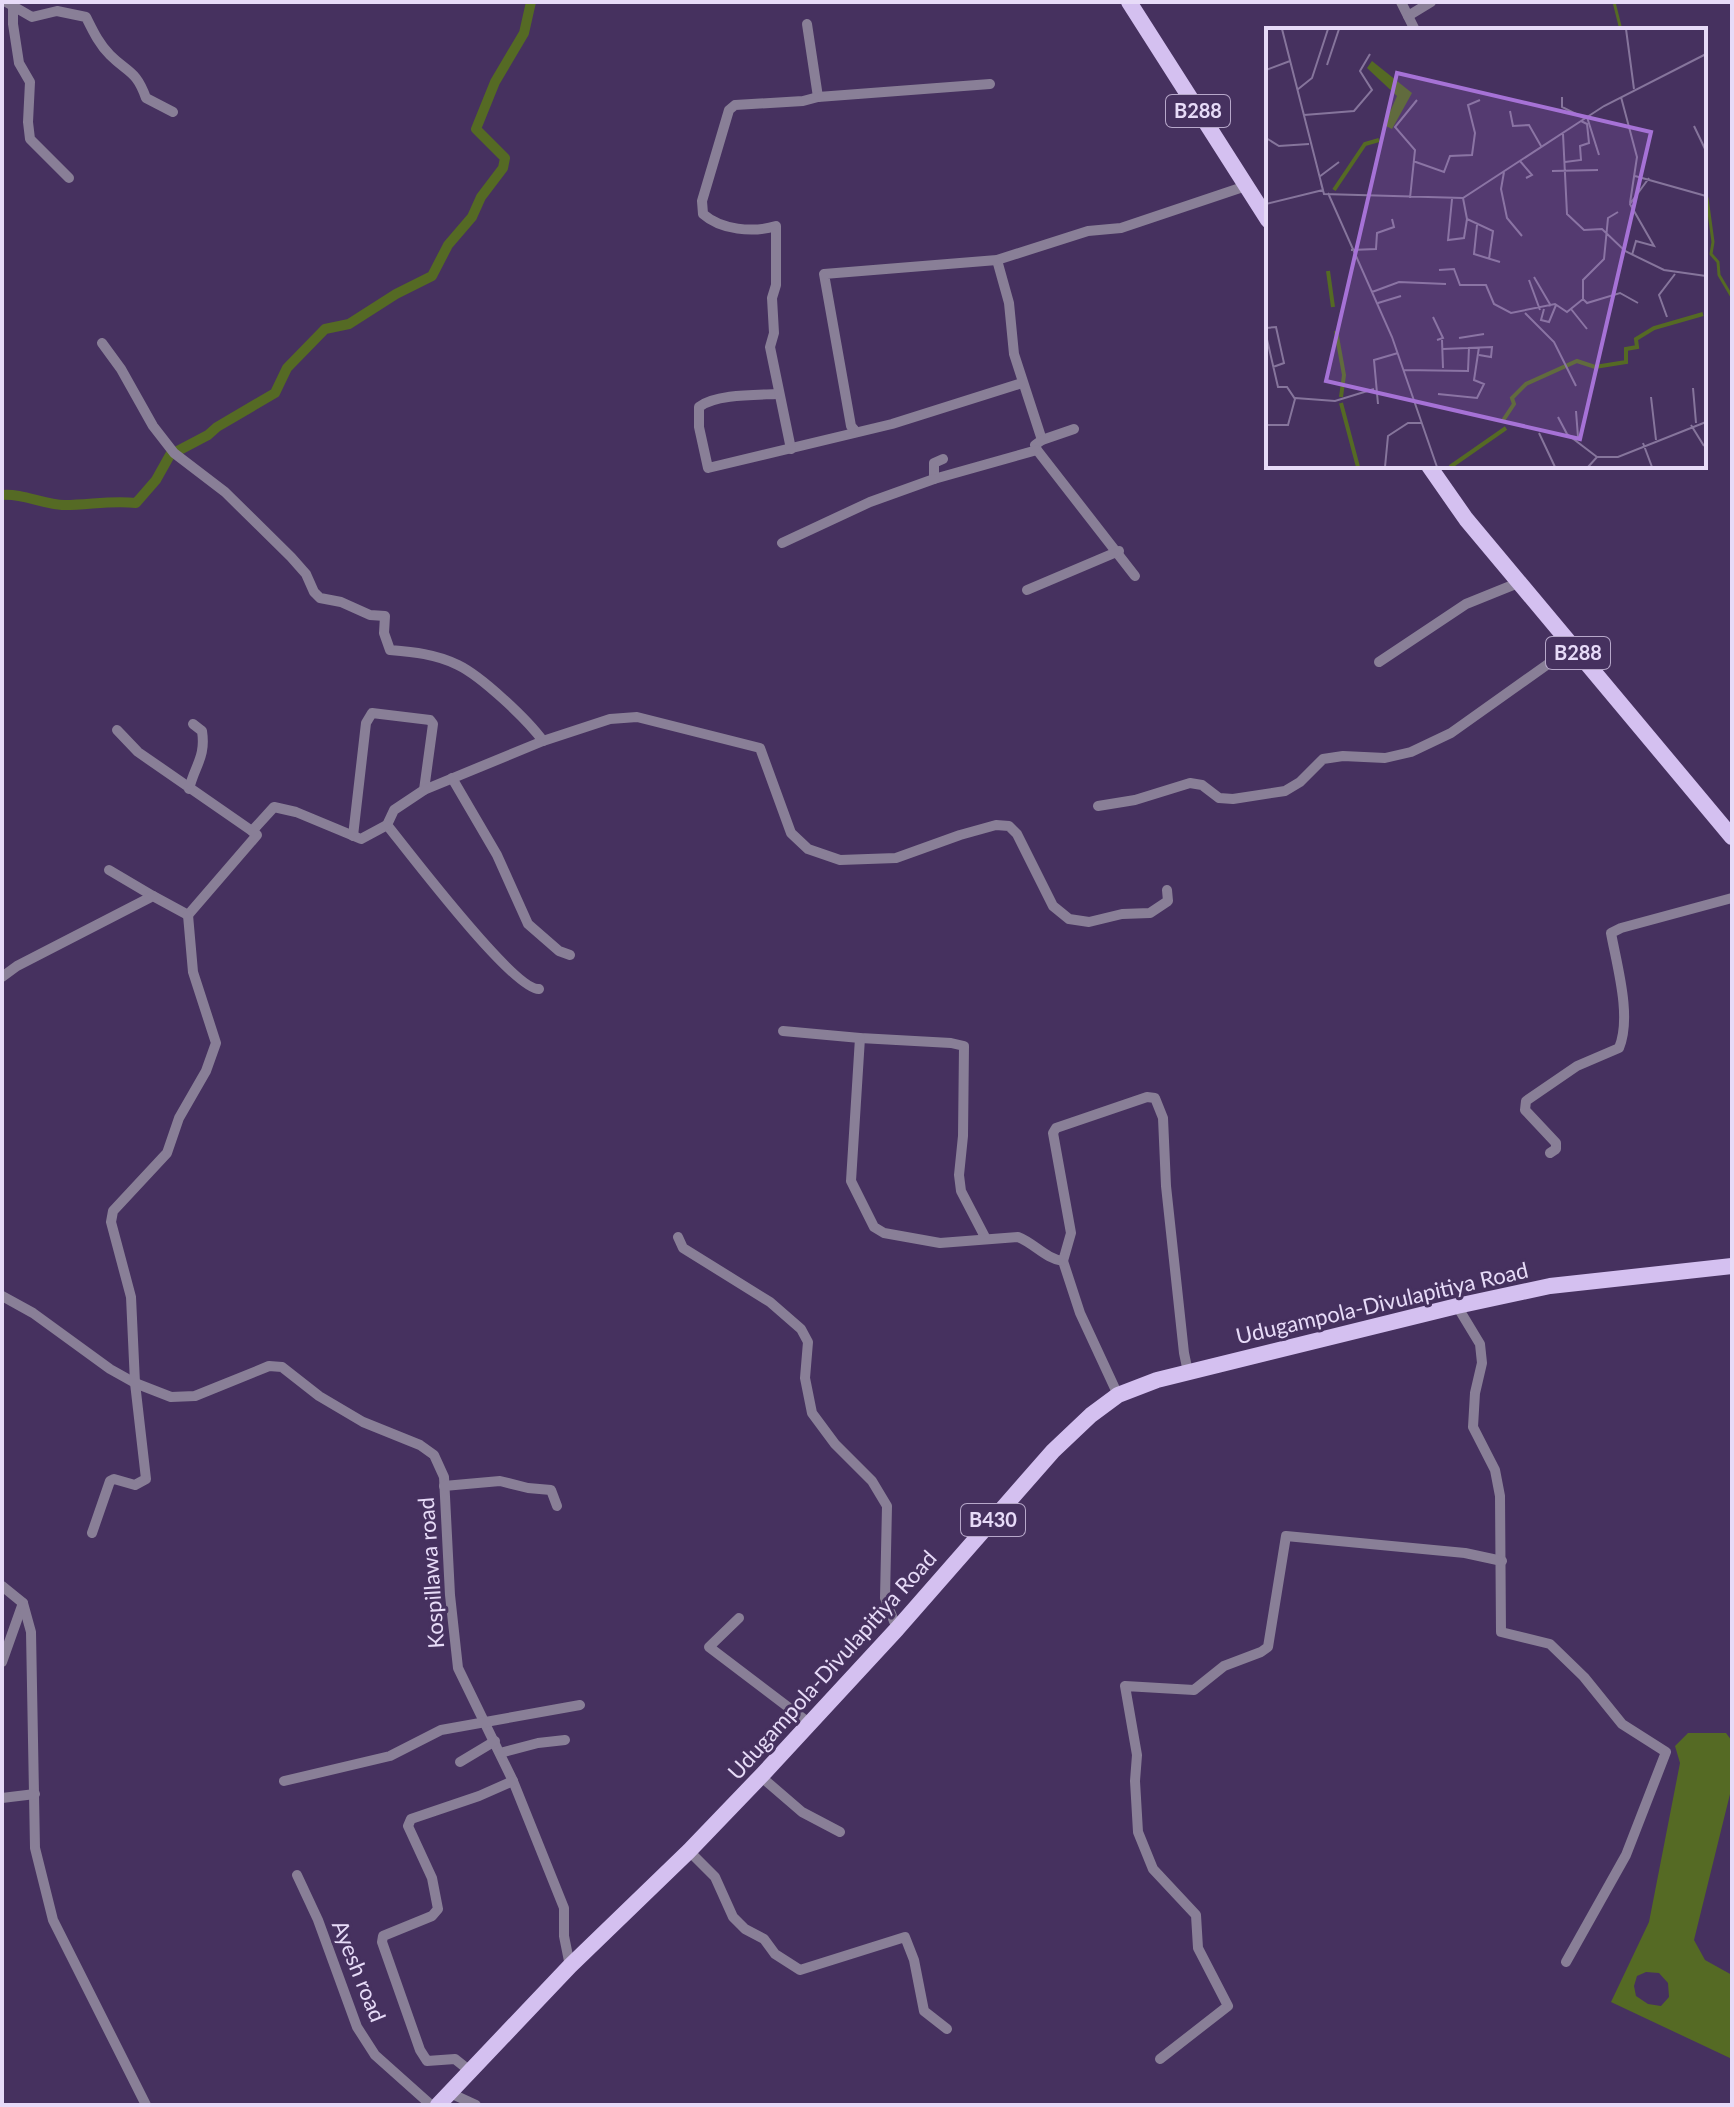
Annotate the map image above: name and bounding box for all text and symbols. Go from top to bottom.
inset map [1266,28,1706,468]
road number: B288 [1166,95,1230,127]
road number: B288 [1546,637,1610,669]
street label: Udugampola-Divulapitiya Road [1233,1256,1531,1349]
street label: Kospillawa road [412,1496,449,1650]
road number: B430 [961,1504,1025,1536]
street label: Udugampola-Divulapitiya Road [722,1544,942,1785]
street label: Ayesh road [327,1916,392,2026]

